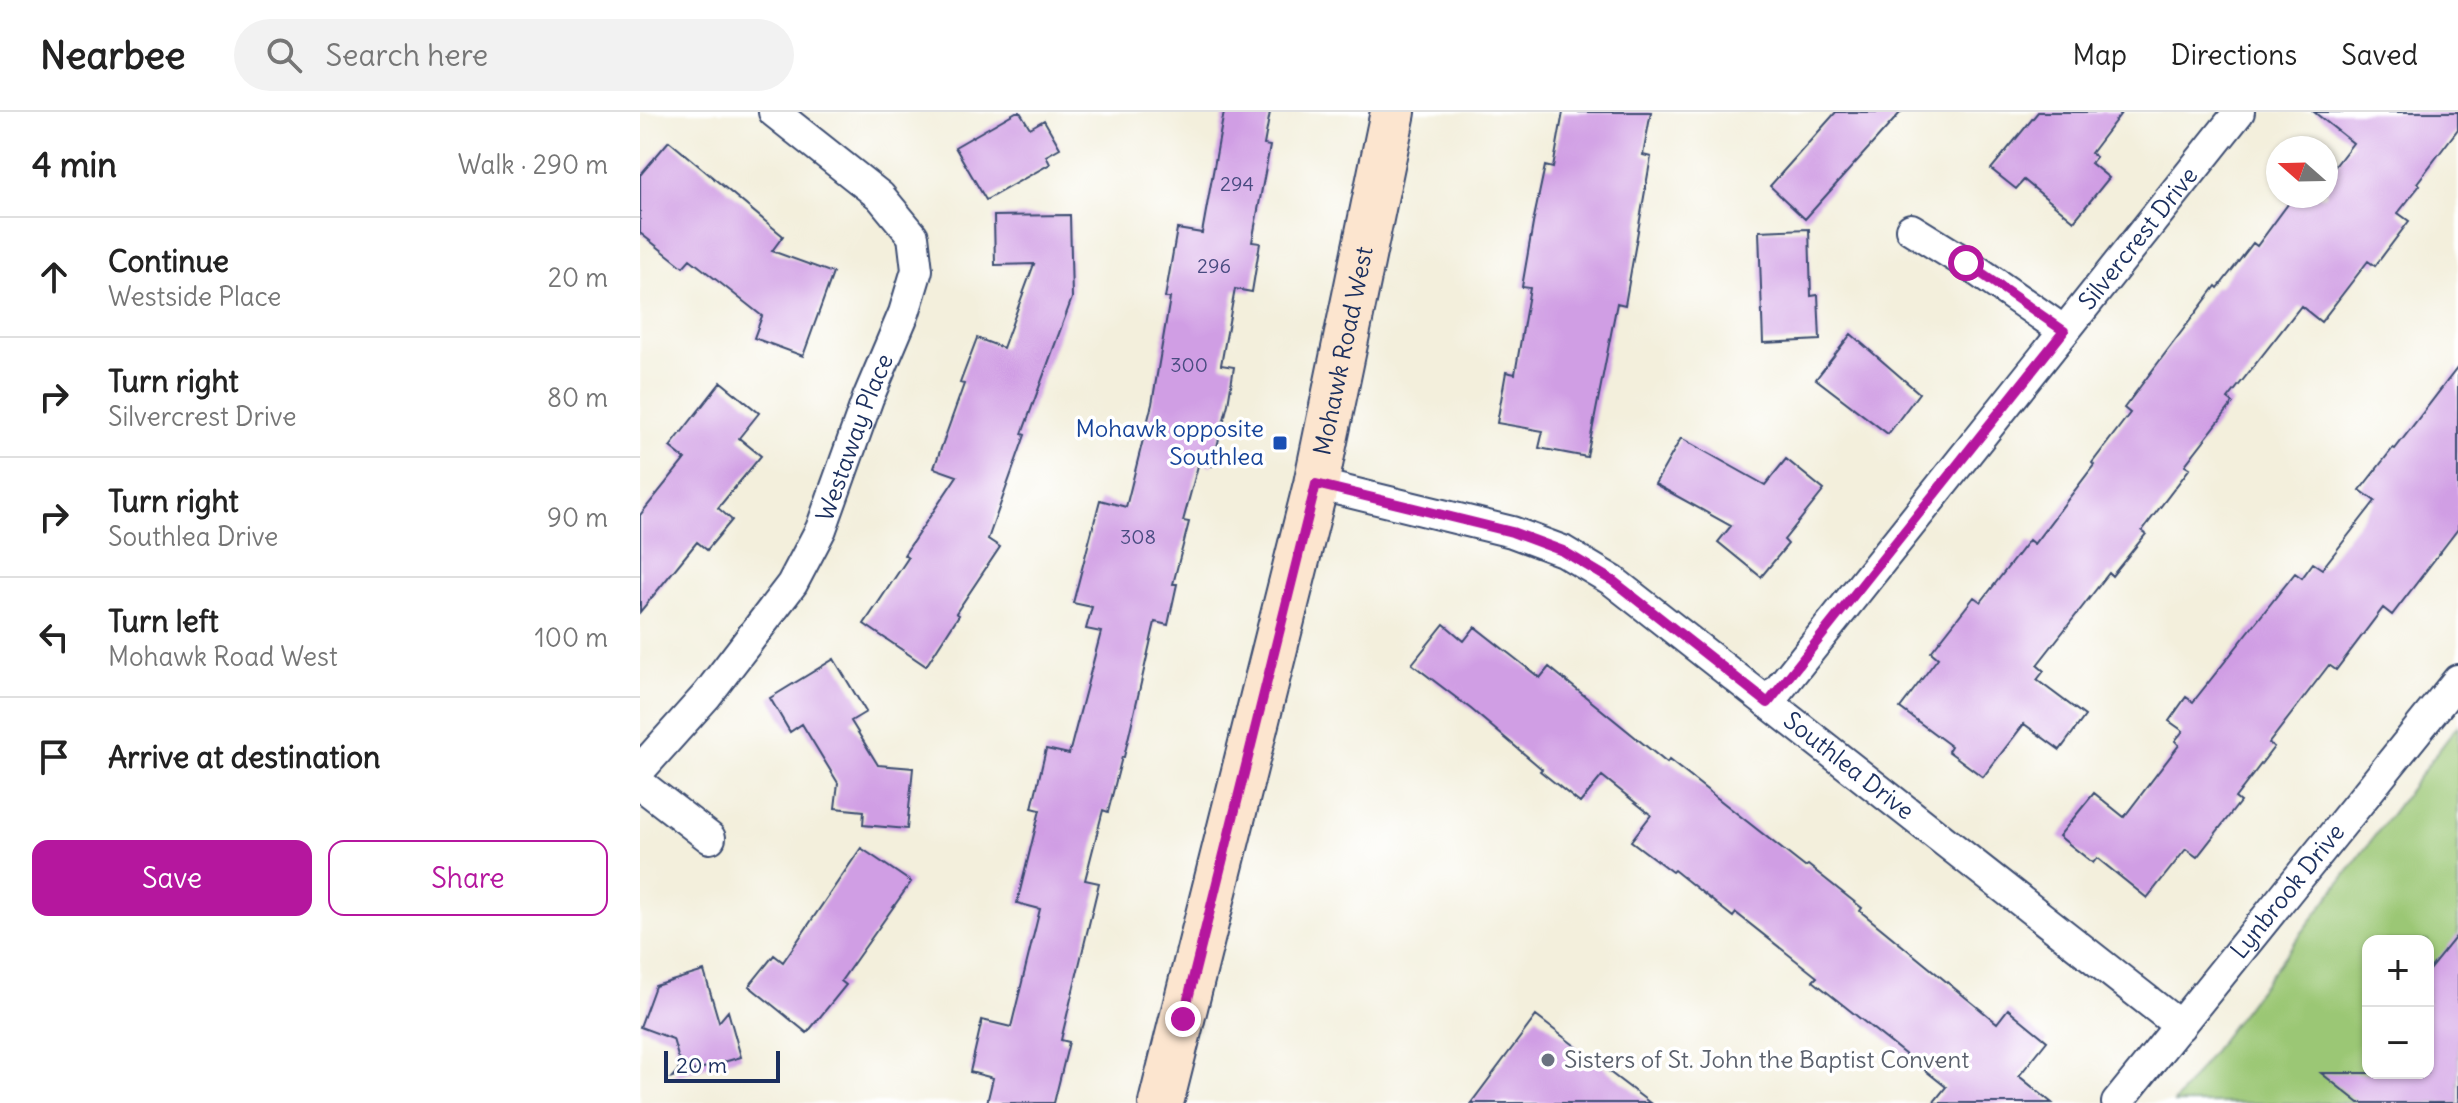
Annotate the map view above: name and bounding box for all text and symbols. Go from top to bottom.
search box [234,19,794,91]
text: Nearbee [40,32,186,79]
icon: search [262,33,306,77]
text: Search here [326,36,488,74]
text: Map [2072,37,2127,73]
text: Directions [2171,37,2297,73]
text: Saved [2341,37,2418,73]
north arrow [2266,136,2338,208]
text: 4 min [32,143,117,186]
text: Walk · 290 m [458,148,608,181]
street label: Silvercrest Drive [2071,160,2203,315]
house number: 294 [1220,171,1254,196]
text: Continue [108,242,229,280]
street label: Mohawk Road West [1306,244,1379,458]
route start [1948,245,1984,281]
house number: 296 [1197,253,1231,278]
icon: ahead [32,255,76,299]
text: 20 m [548,261,608,294]
text: Westside Place [108,280,281,313]
street label: Westaway Place [809,349,899,525]
house number: 300 [1170,352,1208,377]
text: Turn right [108,362,239,400]
icon: right [32,375,76,419]
text: 80 m [547,381,608,414]
text: Silvercrest Drive [108,400,296,433]
place label: Mohawk opposite Southlea [1075,413,1264,471]
marker: Mohawk opposite Southlea [1271,434,1289,452]
text: Turn right [108,482,239,520]
icon: right [32,495,76,539]
text: 90 m [547,501,608,534]
text: Southlea Drive [108,520,278,553]
house number: 308 [1120,524,1156,549]
text: Turn left [108,602,219,640]
icon: left [32,615,76,659]
text: 100 m [534,621,608,654]
text: Mohawk Road West [108,640,338,673]
street label: Southlea Drive [1778,705,1920,825]
icon: arrive [32,735,76,779]
text: Arrive at destination [108,738,380,776]
street label: Lynbrook Drive [2223,817,2350,964]
button: Save [32,840,312,916]
button: Share [328,840,608,916]
map controls [2362,935,2434,1079]
button: + [2362,935,2434,1007]
route end [1165,1001,1201,1037]
button: − [2362,1007,2434,1079]
place label: Sisters of St. John the Baptist Convent [1564,1044,1969,1074]
scale bar [664,1047,780,1083]
text: 20 m [676,1051,727,1079]
marker: Sisters of St. John the Baptist Convent [1539,1051,1557,1069]

